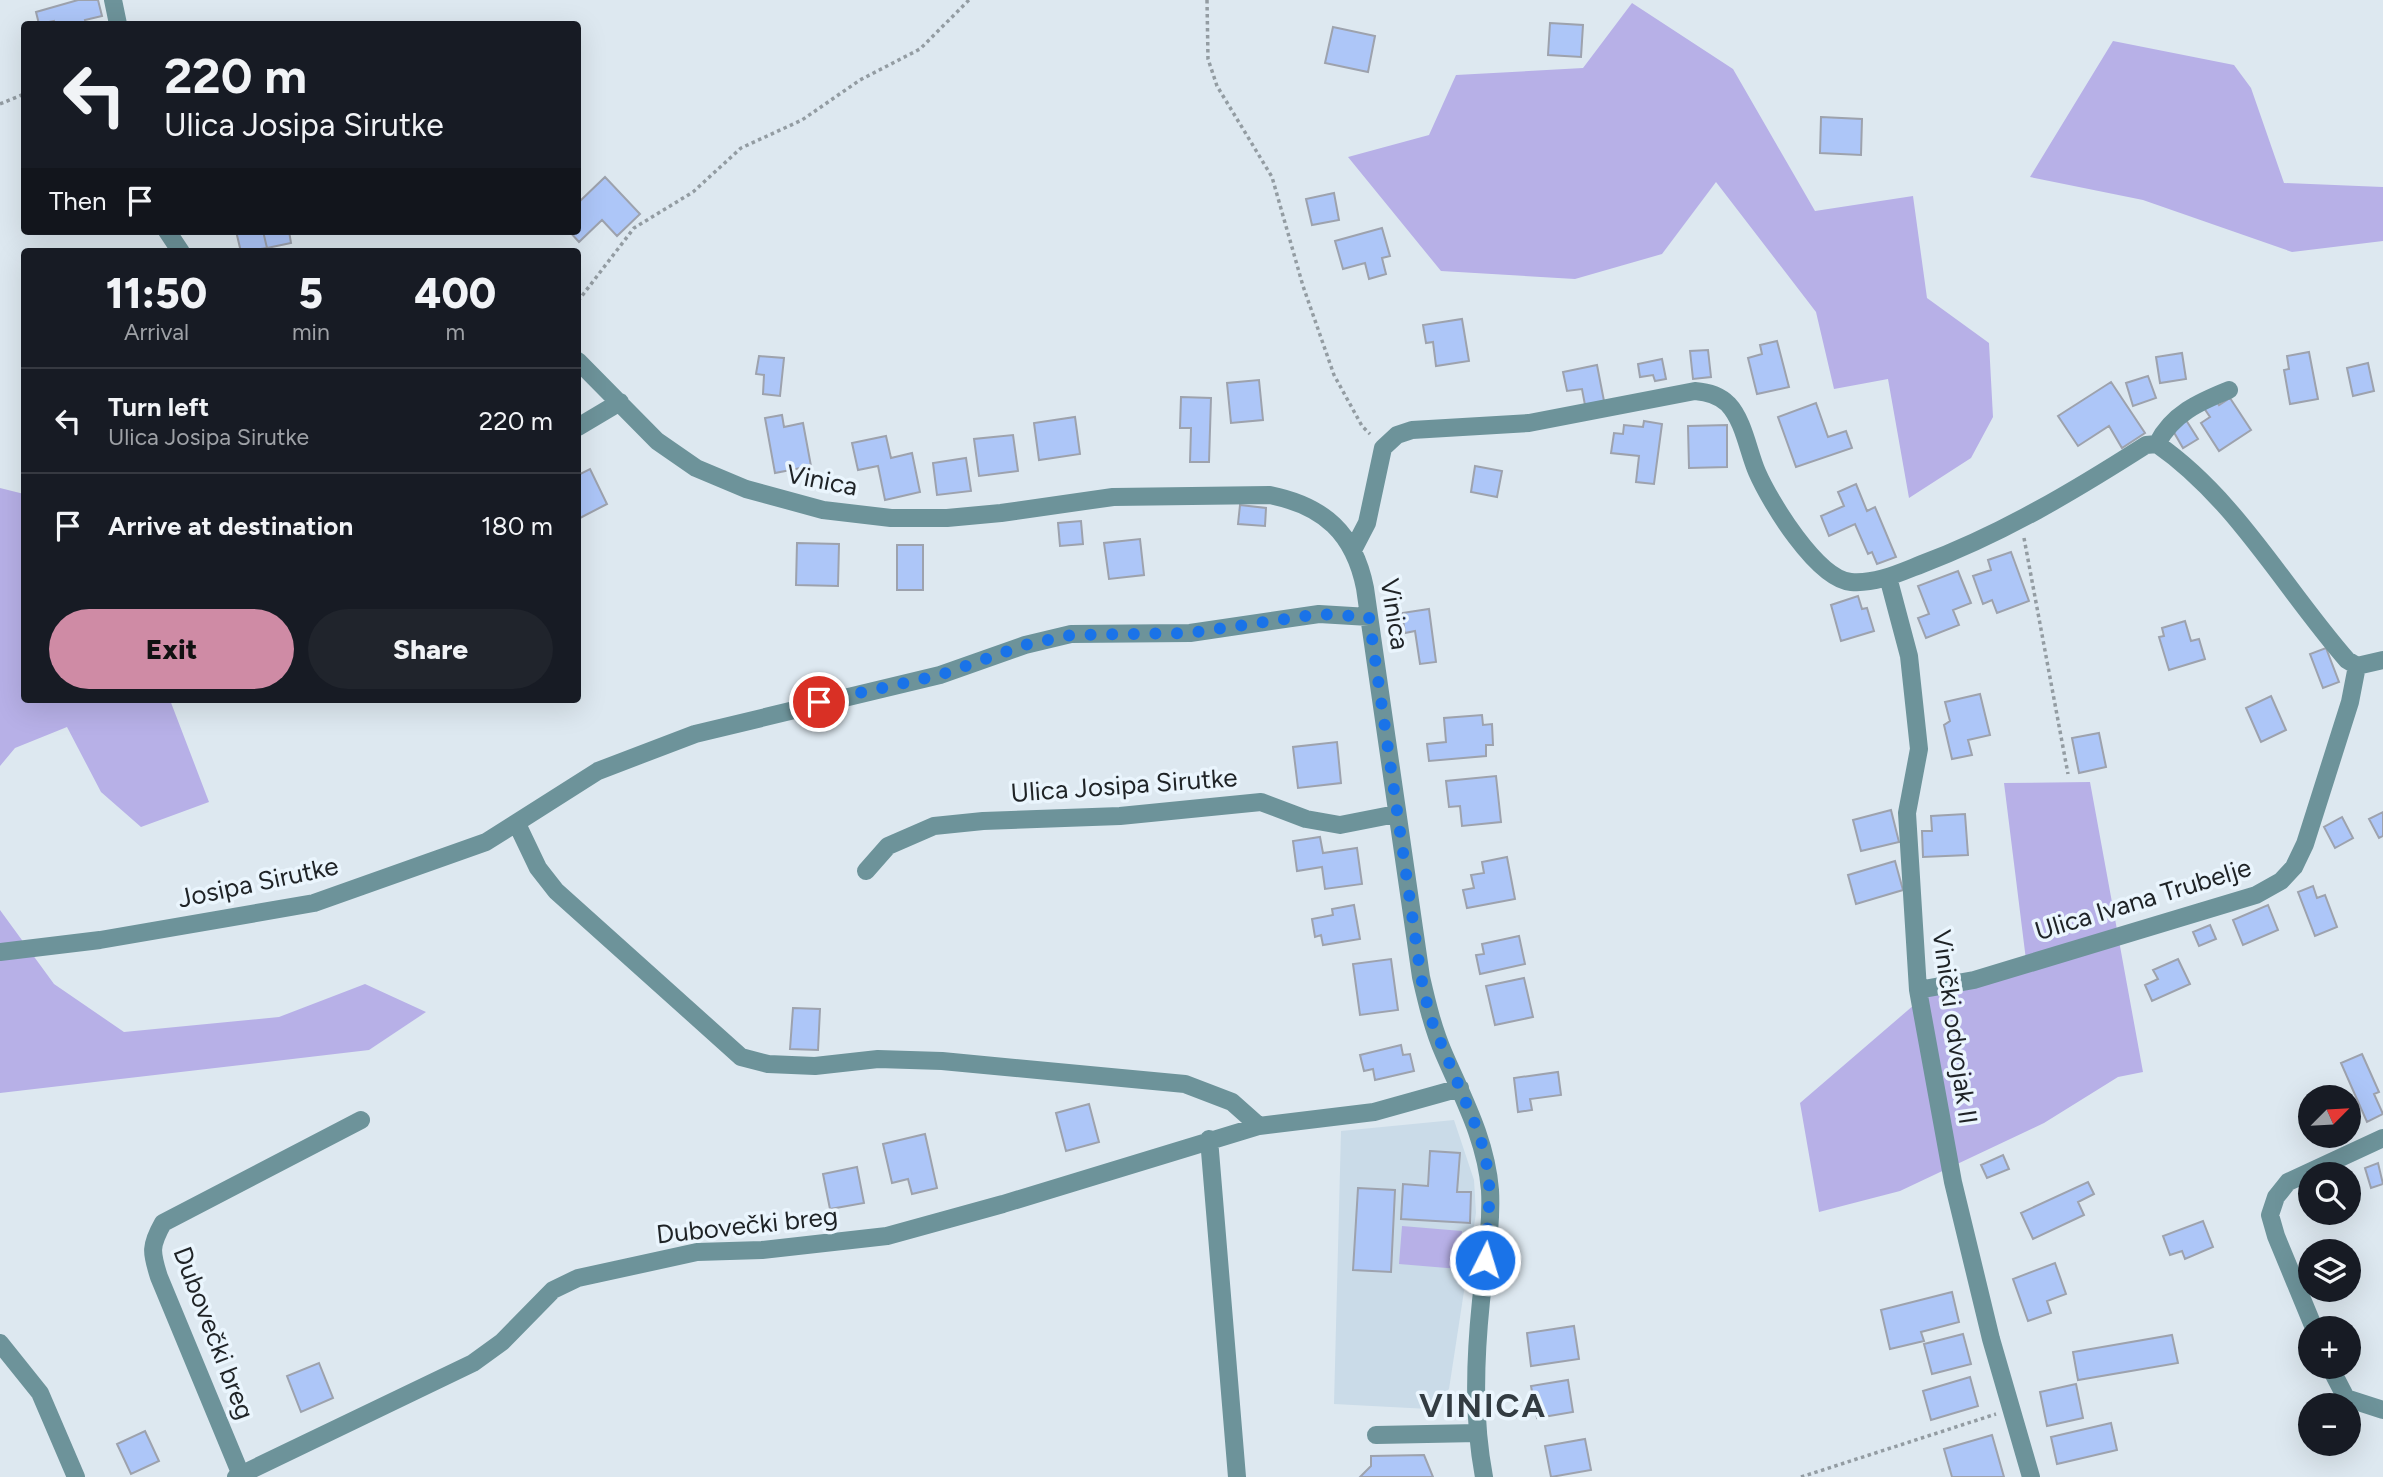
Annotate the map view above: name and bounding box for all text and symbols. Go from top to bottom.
text: 220 m [164,46,307,105]
icon: left [49,49,140,140]
text: Ulica Josipa Sirutke [164,106,444,144]
icon: arrive [121,182,159,220]
text: Then [49,185,107,217]
text: 11:50 [106,268,207,319]
text: 5 [299,268,323,319]
text: 400 [415,268,496,319]
text: Arrival [124,318,189,346]
text: min [292,318,330,346]
text: m [446,318,465,346]
text: Turn left [108,391,209,423]
icon: left [49,402,87,440]
text: 220 m [479,405,553,437]
text: Ulica Josipa Sirutke [108,423,309,451]
street label: Vinica [784,457,860,503]
icon: arrive [49,507,87,545]
text: Arrive at destination [108,510,353,542]
text: 180 m [481,510,553,542]
street label: Vinica [1374,576,1416,652]
button: Exit [49,609,294,689]
button: Share [308,609,553,689]
pin [789,672,849,732]
icon: arrive [800,683,838,721]
street label: Ulica Josipa Sirutke [1010,761,1238,809]
street label: Josipa Sirutke [175,849,341,915]
street label: Ulica Ivana Trubelje [2031,851,2255,947]
street label: Vinički odvojak II [1926,928,1984,1126]
north arrow [2298,1085,2361,1148]
map controls [2298,1085,2361,1456]
button: search [2298,1162,2361,1225]
street label: Dubovečki breg [655,1200,839,1250]
position arrow [1448,1223,1522,1297]
button: layers [2298,1239,2361,1302]
street label: Dubovečki breg [166,1242,262,1424]
button: + [2298,1316,2361,1379]
district label: VINICA [1419,1386,1547,1425]
button: − [2298,1393,2361,1456]

